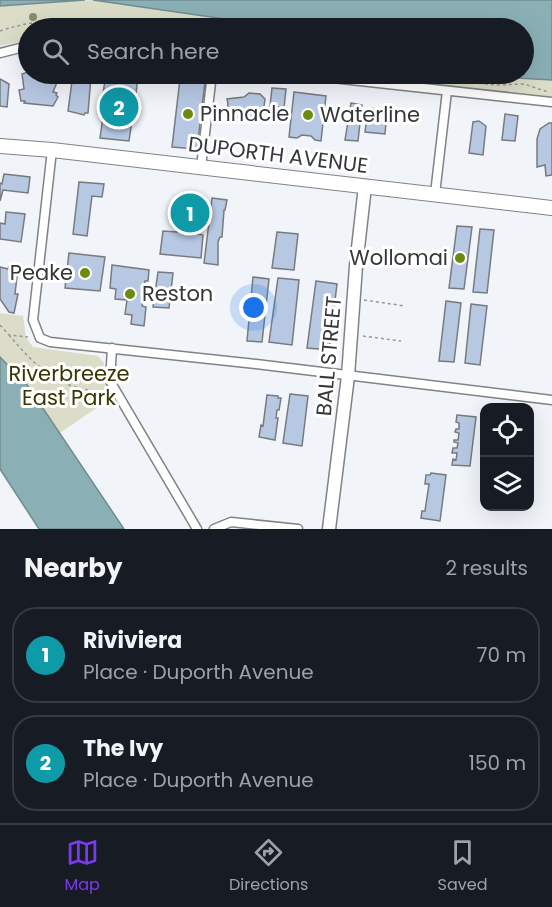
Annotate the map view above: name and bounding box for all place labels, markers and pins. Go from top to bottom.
pin: 2 [100,84,138,130]
place label: Pinnacle [200,99,289,128]
place label: Waterline [320,100,420,129]
marker: Pinnacle [181,107,195,121]
marker: Waterline [301,108,315,122]
pin: 1 [170,190,210,236]
place label: Wollomai [349,243,448,272]
marker: Wollomai [453,251,467,265]
place label: Peake [10,258,73,287]
marker: Peake [78,266,92,280]
place label: Reston [142,279,213,308]
marker: Reston [123,287,137,301]

